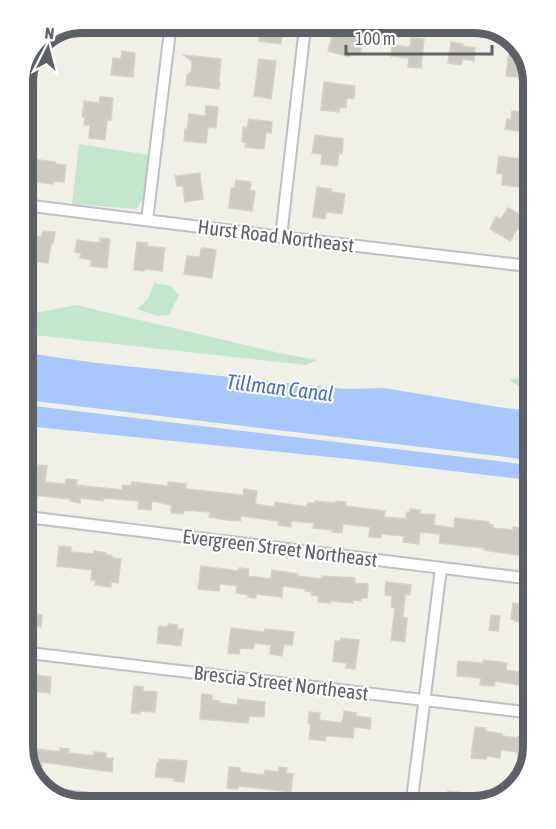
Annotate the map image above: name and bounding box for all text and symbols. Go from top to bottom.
north arrow [18,18,78,78]
scale bar [346,18,492,56]
text: N [44,24,55,43]
text: 100 m [355,28,396,49]
street label: Hurst Road Northeast [197,215,356,257]
water label: Tillman Canal [225,369,335,405]
street label: Evergreen Street Northeast [181,524,379,571]
street label: Brescia Street Northeast [192,660,370,705]

